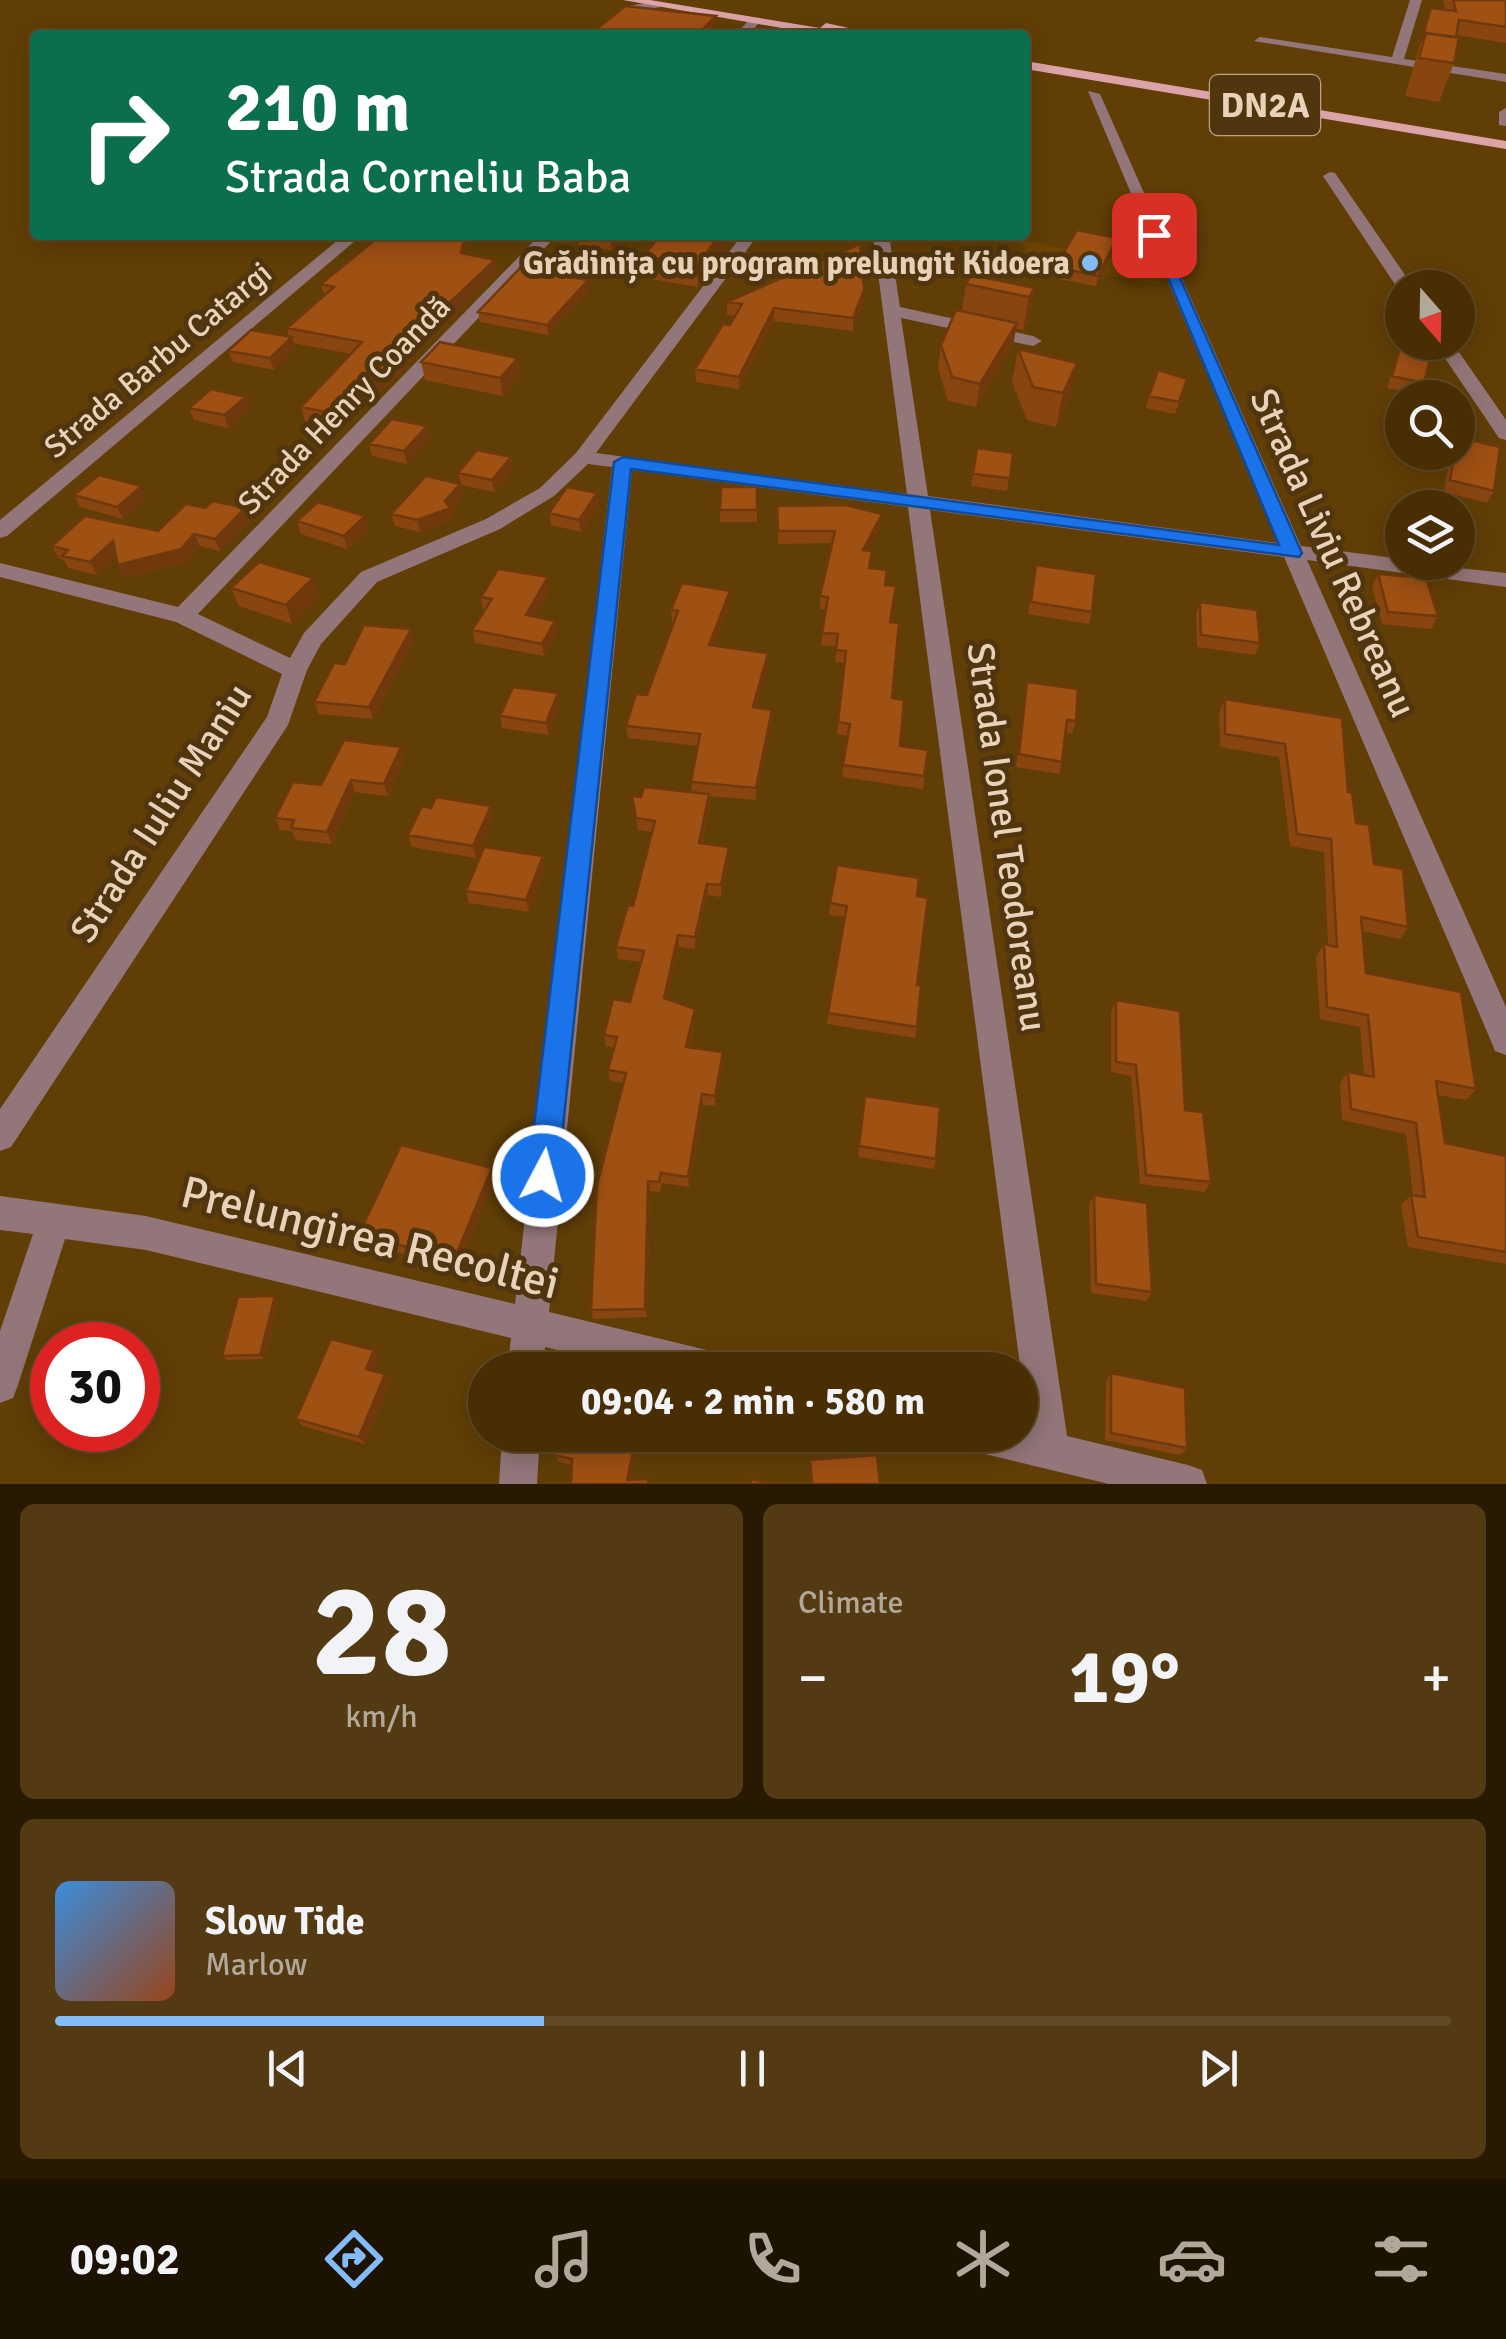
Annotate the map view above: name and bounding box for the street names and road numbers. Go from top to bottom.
road number: DN2A [1210,75,1320,135]
street label: Strada Barbu Catargi [36,253,280,467]
street label: Strada Henry Coandă [230,287,458,523]
street label: Strada Liviu Rebreanu [1239,381,1427,725]
street label: Strada Ionel Teodoreanu [956,639,1058,1035]
street label: Strada Iuliu Maniu [60,675,262,951]
street label: Prelungirea Recoltei [175,1164,565,1312]

